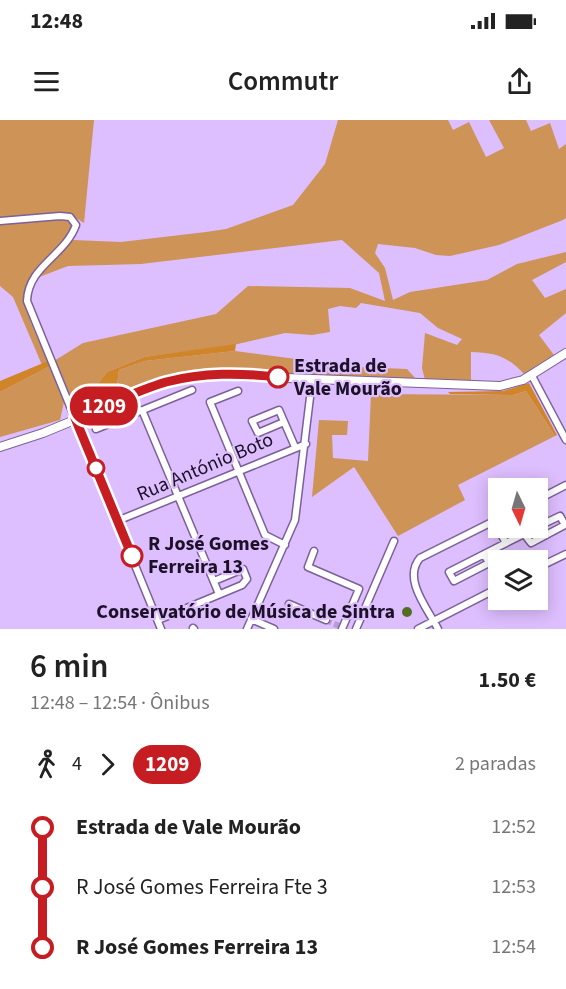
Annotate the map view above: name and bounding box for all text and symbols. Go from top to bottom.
text: 12:48 [30,5,83,37]
text: Commutr [228,62,338,101]
icon: menu [30,65,63,98]
icon: share [503,65,536,98]
place label: Estrada de Vale Mourão [293,352,402,403]
marker: Estrada de Vale Mourão [267,366,289,388]
line badge: 1209 [62,386,146,426]
text: 1209 [82,391,126,421]
street label: Rua António Boto [132,426,278,508]
unlabelled marker [87,459,105,477]
north arrow [488,478,548,538]
map controls [488,478,548,610]
place label: R José Gomes Ferreira 13 [148,530,269,581]
marker: R José Gomes Ferreira 13 [121,545,143,567]
button: layers [488,550,548,610]
place label: Conservatório de Música de Sintra [96,598,395,626]
marker: Conservatório de Música de Sintra [400,605,414,619]
text: 6 min [30,643,108,690]
text: 1.50 € [479,664,536,696]
text: 12:48 – 12:54 · Ônibus [30,689,210,717]
icon: walk [30,748,63,781]
icon: forward [91,748,124,781]
text: 1209 [145,749,189,779]
text: 4 [72,750,82,778]
text: 2 paradas [455,750,536,778]
text: Estrada de Vale Mourão [76,811,301,843]
text: 12:52 [491,813,536,841]
text: R José Gomes Ferreira Fte 3 [76,871,328,903]
text: 12:53 [491,873,536,901]
text: R José Gomes Ferreira 13 [76,931,318,963]
text: 12:54 [491,933,536,961]

